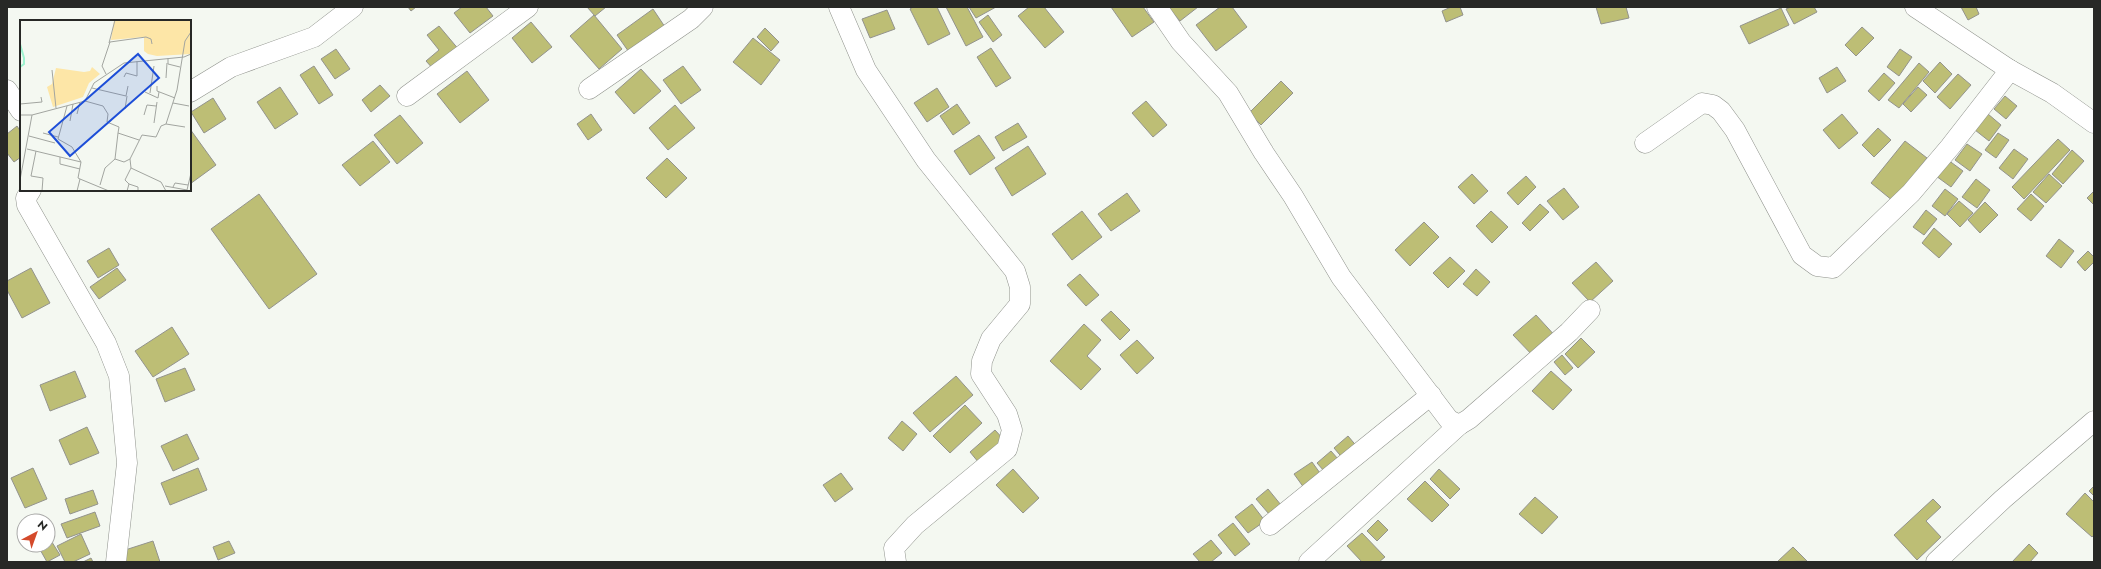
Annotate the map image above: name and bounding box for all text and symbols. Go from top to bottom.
inset map [20,20,191,191]
north arrow [16,513,56,553]
text: N [34,517,51,534]

